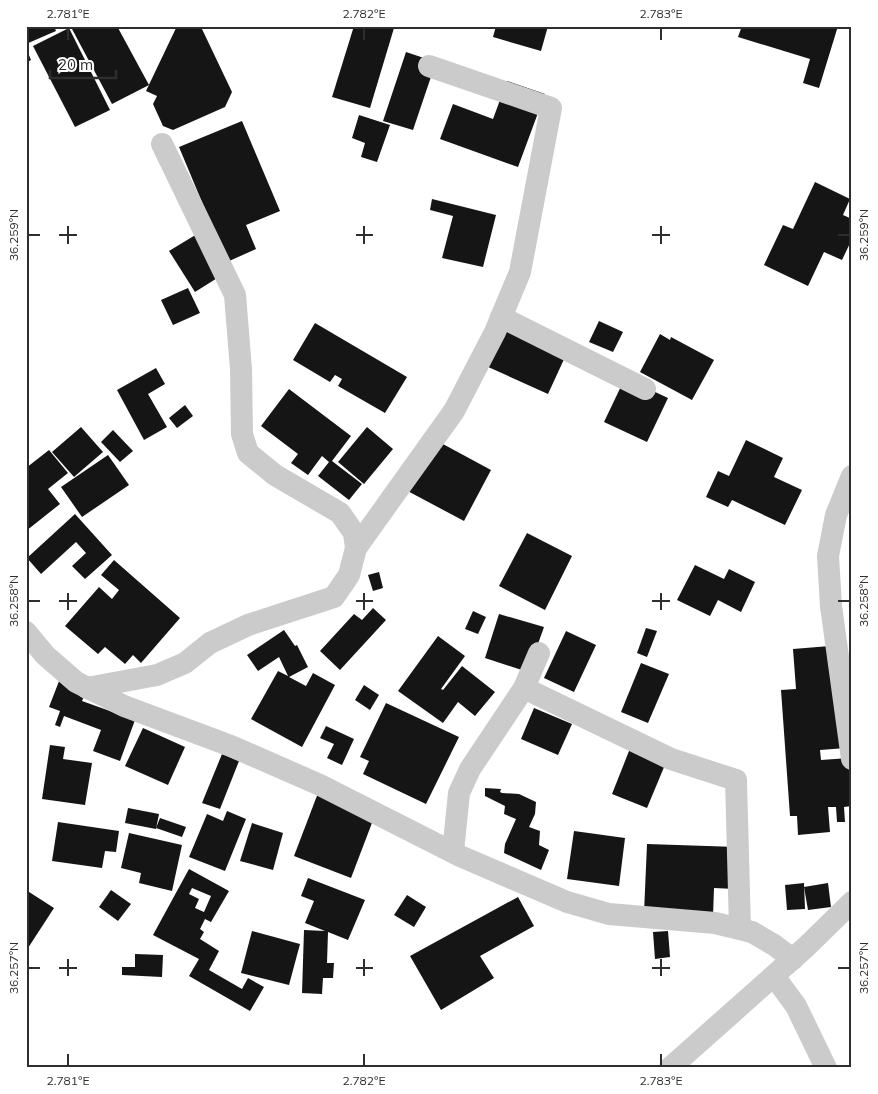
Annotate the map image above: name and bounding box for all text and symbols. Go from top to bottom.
text: 2.781°E [46,6,90,21]
text: 2.782°E [342,6,386,21]
text: 2.783°E [639,6,683,21]
scale bar [50,48,116,80]
text: 20 m [58,55,93,74]
text: 36.259°N [6,209,21,261]
text: 36.259°N [856,209,871,261]
text: 36.258°N [6,575,21,627]
text: 36.258°N [856,575,871,627]
text: 36.257°N [6,942,21,994]
text: 36.257°N [856,942,871,994]
text: 2.781°E [46,1073,90,1088]
text: 2.782°E [342,1073,386,1088]
text: 2.783°E [639,1073,683,1088]

